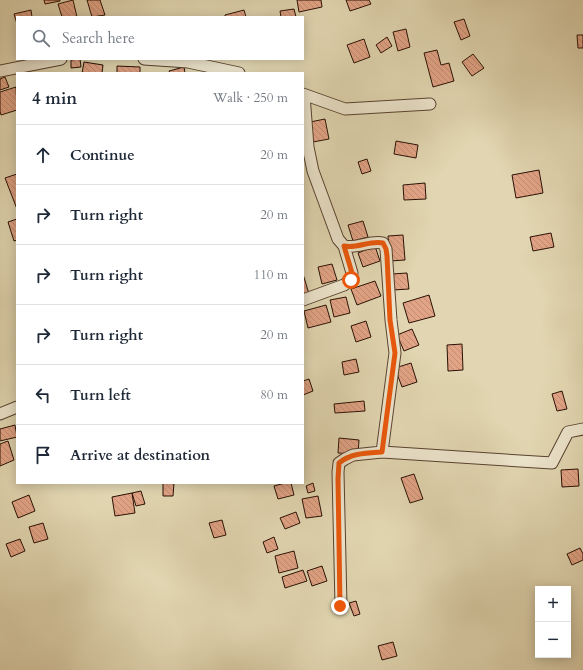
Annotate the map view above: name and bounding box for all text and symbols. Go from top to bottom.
search box [16,16,304,60]
icon: search [30,27,52,49]
text: Search here [62,28,135,48]
text: 4 min [32,87,77,110]
text: Walk · 250 m [213,89,288,107]
icon: ahead [32,144,54,166]
text: Continue [70,145,135,165]
text: 20 m [260,146,288,164]
icon: right [32,204,54,226]
text: Turn right [70,205,143,225]
text: 20 m [260,206,288,224]
icon: right [32,264,54,286]
text: Turn right [70,265,143,285]
text: 110 m [254,266,288,284]
route start [342,271,360,289]
icon: right [32,324,54,346]
text: Turn right [70,325,143,345]
text: 20 m [260,326,288,344]
icon: left [32,384,54,406]
text: Turn left [70,385,131,405]
text: 80 m [260,386,288,404]
icon: arrive [32,444,54,466]
text: Arrive at destination [70,445,210,465]
map controls [535,586,571,658]
button: + [535,586,571,622]
route end [331,597,349,615]
button: − [535,622,571,658]

